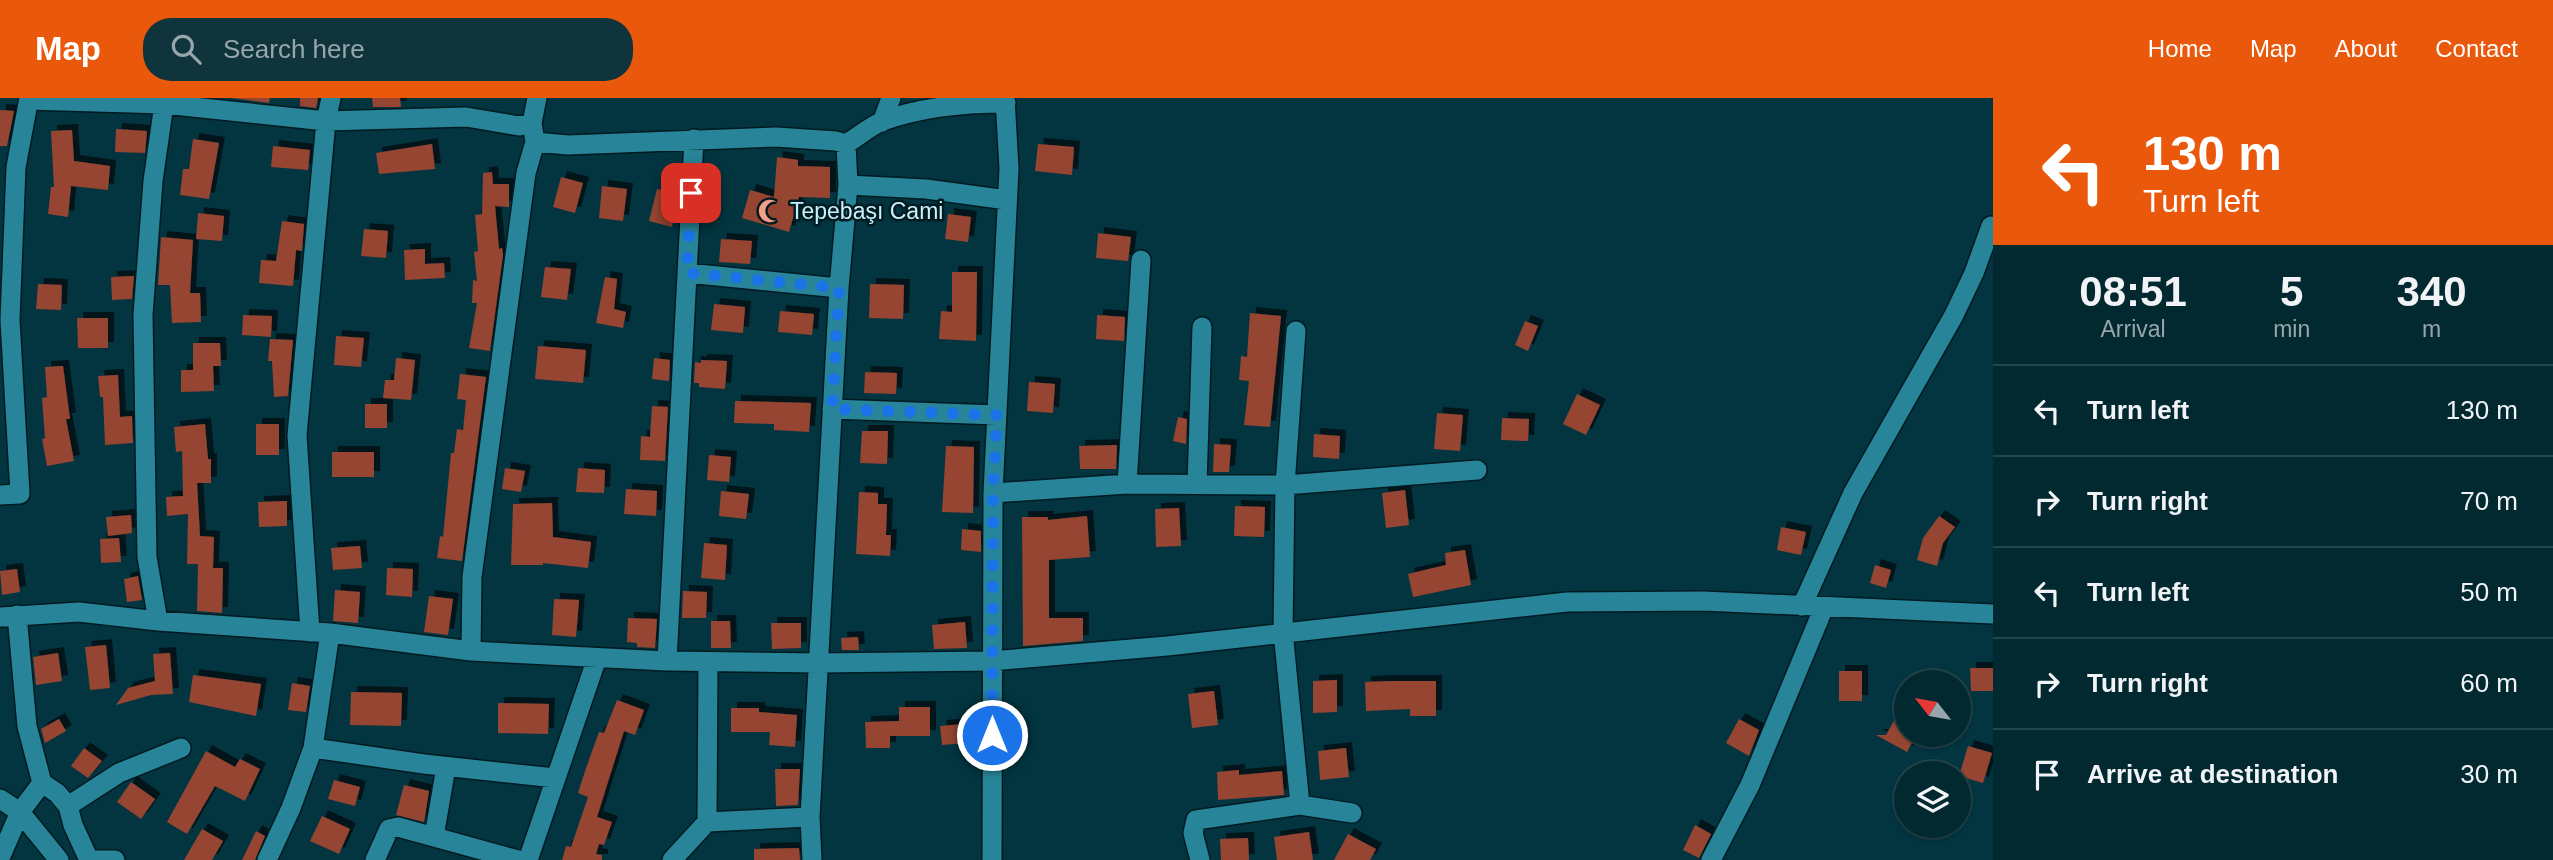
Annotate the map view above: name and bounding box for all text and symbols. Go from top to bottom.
search box [143,18,633,81]
text: Map [35,30,101,67]
icon: search [167,30,205,68]
text: Search here [223,34,365,64]
text: Home [2148,35,2212,62]
text: Map [2250,35,2297,62]
text: About [2335,35,2397,62]
text: Contact [2435,35,2518,62]
icon: left [2028,126,2119,217]
text: 130 m [2143,126,2282,180]
pin [661,163,721,223]
icon: arrive [672,174,710,212]
text: Turn left [2143,183,2259,219]
mosque icon: Tepebaşı Cami [756,197,784,225]
place label: Tepebaşı Cami [790,198,943,224]
text: 08:51 [2079,268,2187,315]
text: 5 [2280,268,2303,315]
text: 340 [2397,268,2467,315]
text: Arrival [2100,316,2166,342]
text: min [2273,316,2310,342]
text: m [2422,316,2441,342]
icon: left [2028,392,2066,430]
text: Turn left [2087,395,2189,425]
text: 130 m [2446,395,2518,425]
icon: right [2028,483,2066,521]
text: Turn right [2087,486,2208,516]
text: 70 m [2460,486,2518,516]
icon: left [2028,574,2066,612]
text: Turn left [2087,577,2189,607]
text: 50 m [2460,577,2518,607]
icon: right [2028,665,2066,703]
text: Turn right [2087,668,2208,698]
text: 60 m [2460,668,2518,698]
north arrow [1894,670,1970,747]
map controls [1894,670,1971,838]
position arrow [955,698,1029,772]
icon: arrive [2028,756,2066,794]
text: Arrive at destination [2087,759,2338,789]
text: 30 m [2460,759,2518,789]
button: layers [1894,761,1971,838]

